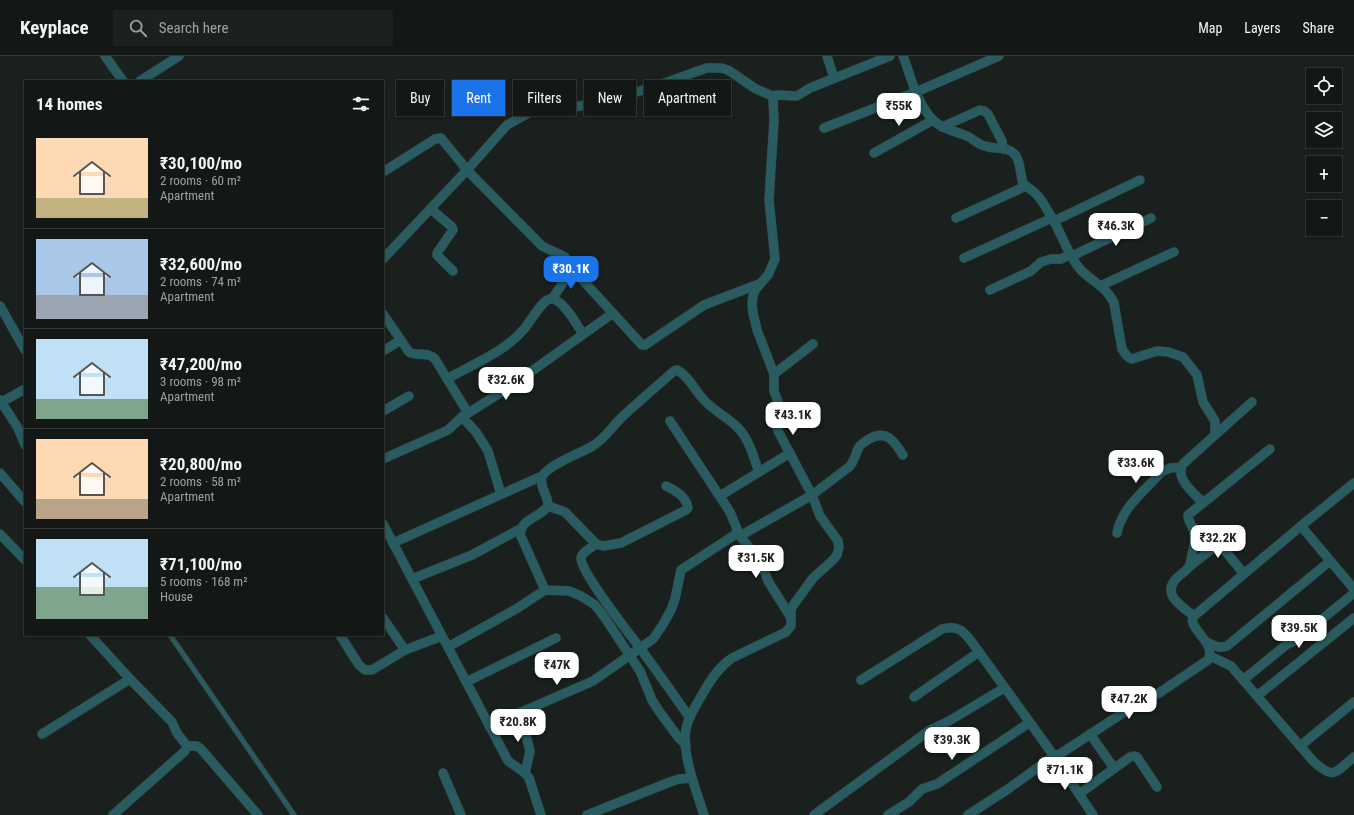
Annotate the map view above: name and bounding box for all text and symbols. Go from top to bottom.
search box [113,10,393,46]
text: Keyplace [20,16,89,39]
icon: search [127,17,149,39]
text: Search here [159,19,228,37]
text: Map [1198,20,1222,36]
text: Layers [1244,20,1281,36]
text: Share [1303,20,1334,36]
map controls [1306,68,1342,236]
button: locate [1306,68,1342,104]
chip: Buy [396,80,444,116]
chip: Rent [452,80,505,116]
chip: Filters [513,80,576,116]
chip: New [584,80,636,116]
chip: Apartment [644,80,731,116]
icon: filters [350,93,372,115]
pin: ₹55K [875,93,923,127]
text: 14 homes [36,94,102,114]
text: ₹55K [886,98,912,113]
button: layers [1306,112,1342,148]
text: ₹30,100/mo [160,153,242,173]
icon: home [68,154,116,202]
button: + [1306,156,1342,192]
text: 2 rooms · 60 m² [160,173,241,188]
text: Apartment [160,188,214,203]
button: − [1306,200,1342,236]
pin: ₹46.3K [1083,213,1149,247]
text: ₹46.3K [1098,218,1134,233]
text: ₹32,600/mo [160,254,242,274]
icon: home [68,255,116,303]
pin: ₹30.1K [538,256,604,290]
text: ₹30.1K [553,261,589,276]
text: 2 rooms · 74 m² [160,274,241,289]
text: Apartment [160,289,214,304]
text: ₹47,200/mo [160,354,242,374]
icon: home [68,355,116,403]
pin: ₹32.6K [473,367,539,401]
text: ₹32.6K [488,372,524,387]
text: 3 rooms · 98 m² [160,374,241,389]
text: Apartment [160,389,214,404]
pin: ₹43.1K [760,402,826,436]
text: ₹43.1K [775,407,811,422]
pin: ₹33.6K [1103,450,1169,484]
text: ₹20,800/mo [160,454,242,474]
icon: home [68,455,116,503]
text: ₹33.6K [1118,455,1154,470]
text: 2 rooms · 58 m² [160,474,241,489]
text: Apartment [160,489,214,504]
pin: ₹32.2K [1185,525,1251,559]
text: ₹32.2K [1200,530,1236,545]
pin: ₹31.5K [723,545,789,579]
text: ₹31.5K [738,550,774,565]
text: ₹71,100/mo [160,554,242,574]
icon: home [68,555,116,603]
text: 5 rooms · 168 m² [160,574,247,589]
text: House [160,589,193,604]
pin: ₹39.5K [1266,615,1332,649]
text: ₹39.5K [1281,620,1317,635]
pin: ₹47K [533,652,581,686]
text: ₹47K [544,657,570,672]
pin: ₹47.2K [1096,686,1162,720]
text: ₹47.2K [1111,691,1147,706]
pin: ₹20.8K [485,709,551,743]
text: ₹20.8K [500,714,536,729]
pin: ₹39.3K [919,727,985,761]
text: ₹39.3K [934,732,970,747]
pin: ₹71.1K [1032,757,1098,791]
text: ₹71.1K [1047,762,1083,777]

